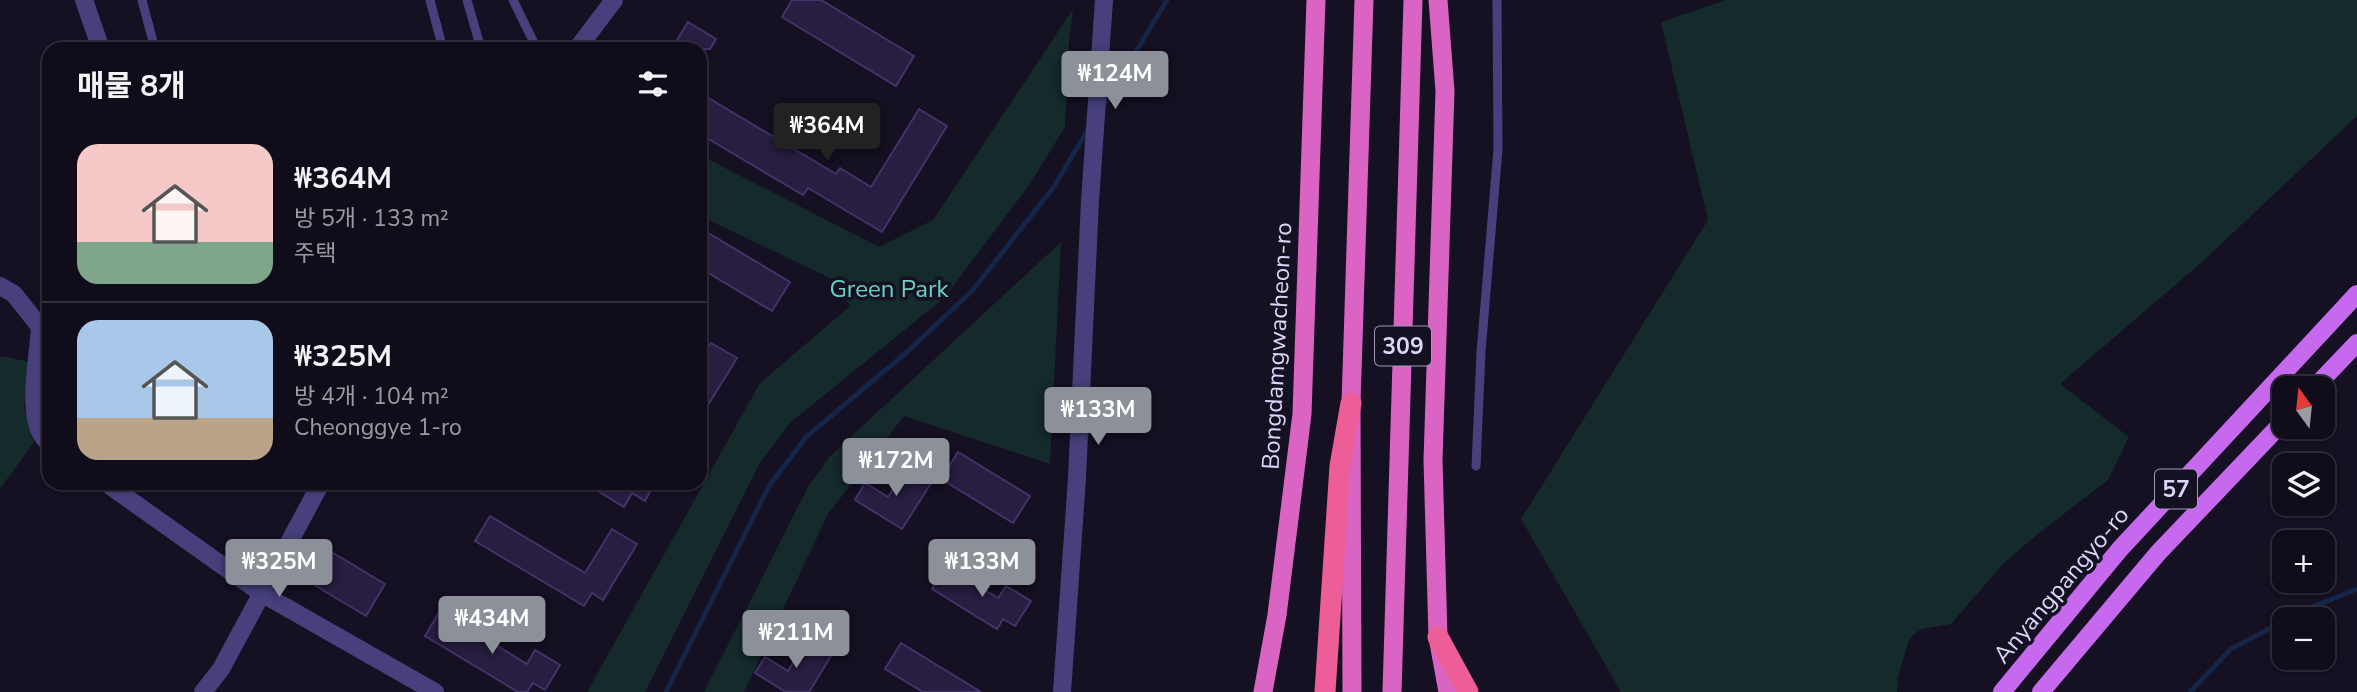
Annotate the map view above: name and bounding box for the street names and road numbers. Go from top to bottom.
street label: Bongdamgwacheon-ro [1255,221,1299,471]
road number: 309 [1375,326,1431,366]
road number: 57 [2155,470,2197,509]
street label: Anyangpangyo-ro [1986,500,2136,670]

